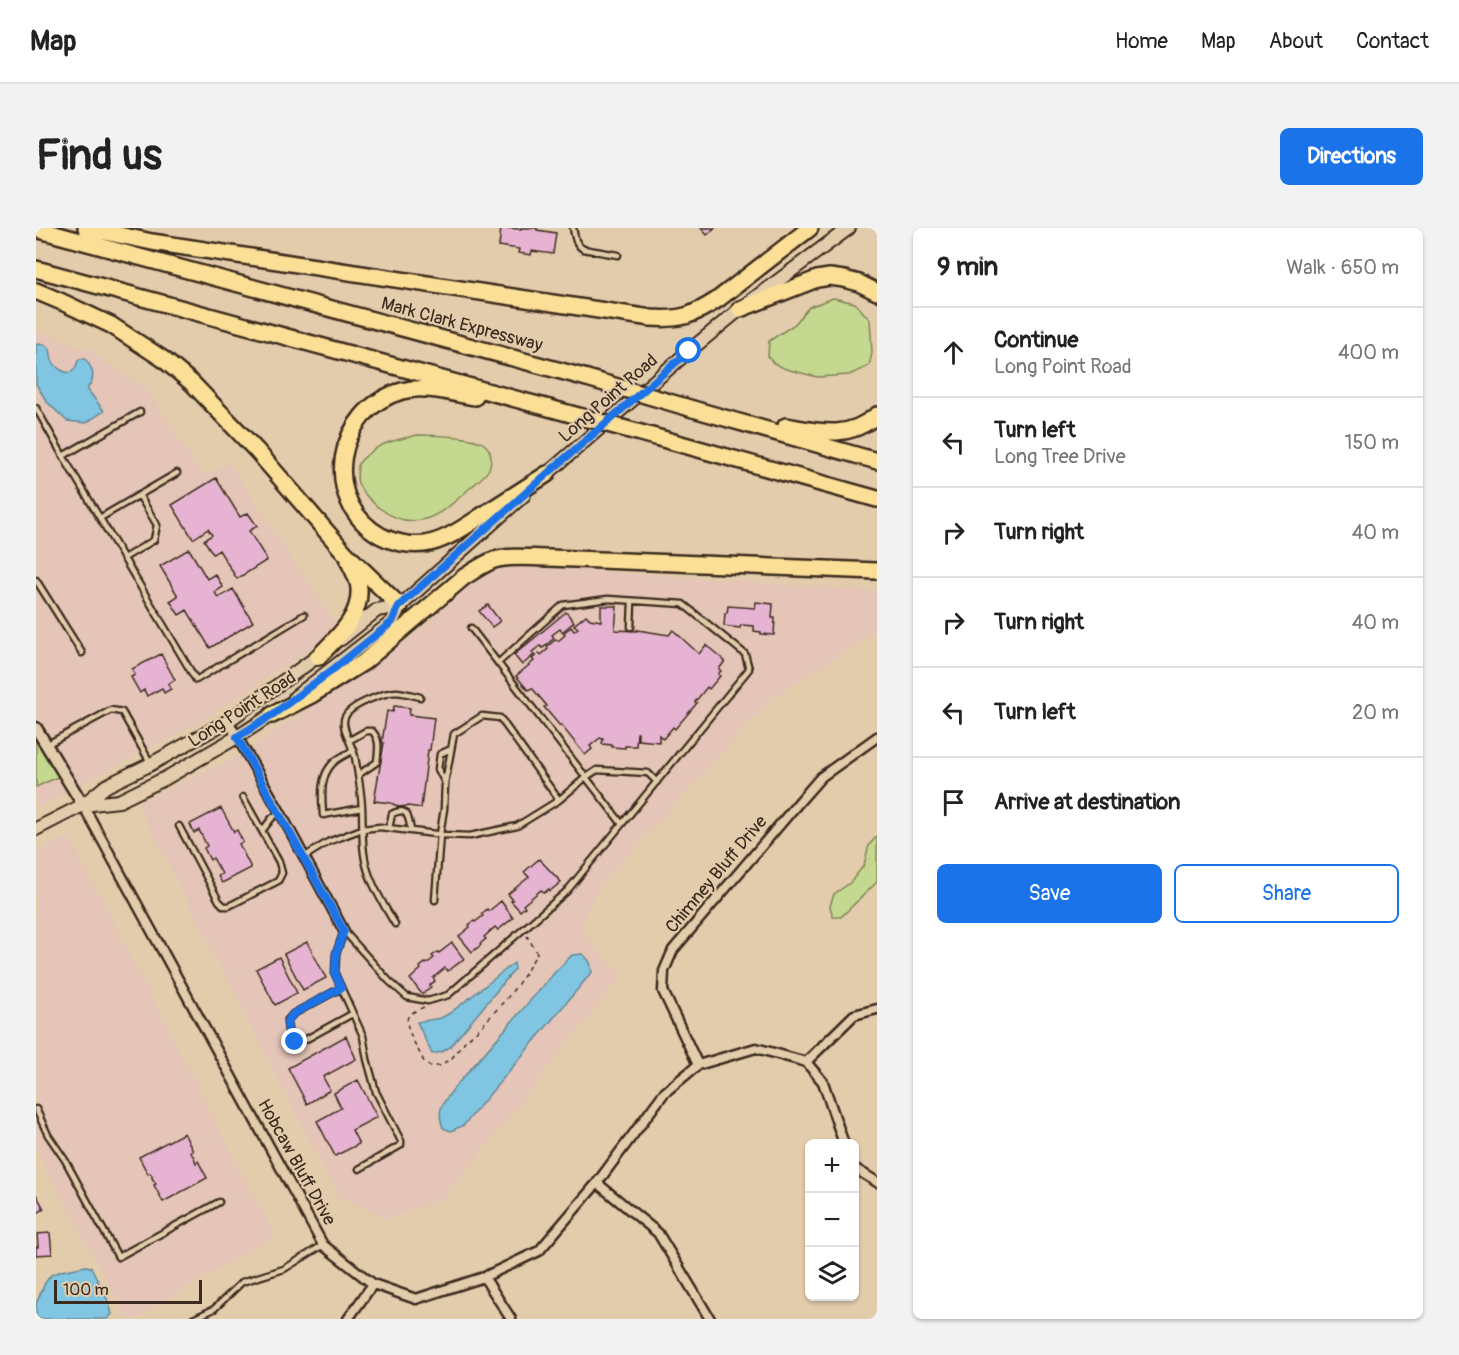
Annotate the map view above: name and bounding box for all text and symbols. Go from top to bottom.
text: Map [30,24,76,59]
text: Home [1115,28,1168,55]
text: Map [1201,28,1236,55]
text: About [1269,28,1323,55]
text: Contact [1356,28,1429,55]
button: Directions [1280,128,1423,185]
text: Find us [36,130,162,182]
text: 9 min [937,251,998,283]
text: Walk · 650 m [1286,255,1399,280]
street label: Mark Clark Expressway [379,292,545,357]
text: Continue [994,326,1078,354]
icon: ahead [937,336,970,369]
route start [675,337,701,363]
text: 400 m [1338,340,1399,365]
street label: Long Point Road [554,349,663,448]
text: Long Point Road [994,354,1132,379]
text: Turn left [994,416,1076,444]
icon: left [937,426,970,459]
text: 150 m [1345,430,1399,455]
text: Long Tree Drive [994,444,1126,469]
icon: right [937,516,970,549]
text: Turn right [994,518,1084,546]
text: 40 m [1352,520,1399,545]
icon: right [937,606,970,639]
text: Turn right [994,608,1084,636]
text: 40 m [1352,610,1399,635]
street label: Long Point Road [184,666,300,753]
icon: left [937,696,970,729]
text: Turn left [994,698,1076,726]
text: 20 m [1352,700,1399,725]
icon: arrive [937,786,970,819]
text: Arrive at destination [994,788,1180,816]
street label: Chimney Bluff Drive [660,811,772,938]
button: Save [937,864,1162,923]
button: Share [1174,864,1399,923]
route end [281,1028,307,1054]
street label: Hobcaw Bluff Drive [252,1095,341,1230]
map controls [805,1139,859,1301]
button: + [805,1139,859,1193]
button: − [805,1193,859,1247]
button: layers [805,1247,859,1301]
scale bar [54,1277,202,1304]
text: 100 m [63,1280,109,1300]

